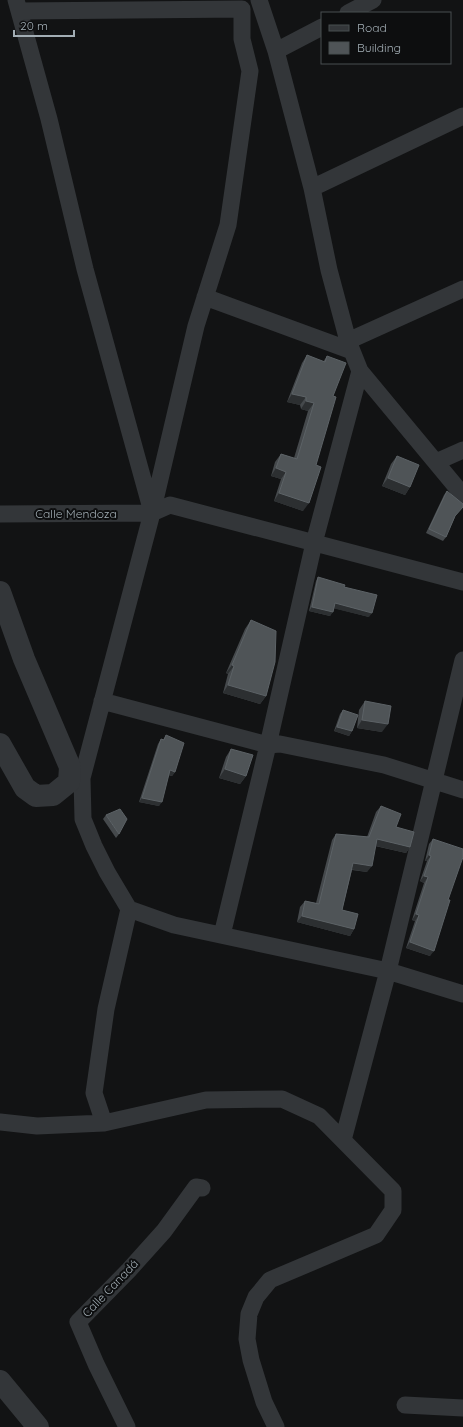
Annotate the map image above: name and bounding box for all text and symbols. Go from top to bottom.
scale bar [14,12,74,38]
legend [321,12,451,64]
text: 20 m [20,18,48,33]
text: Road [357,20,387,35]
text: Building [357,40,401,55]
street label: Calle Mendoza [35,506,117,521]
street label: Calle Canadá [79,1256,141,1320]

